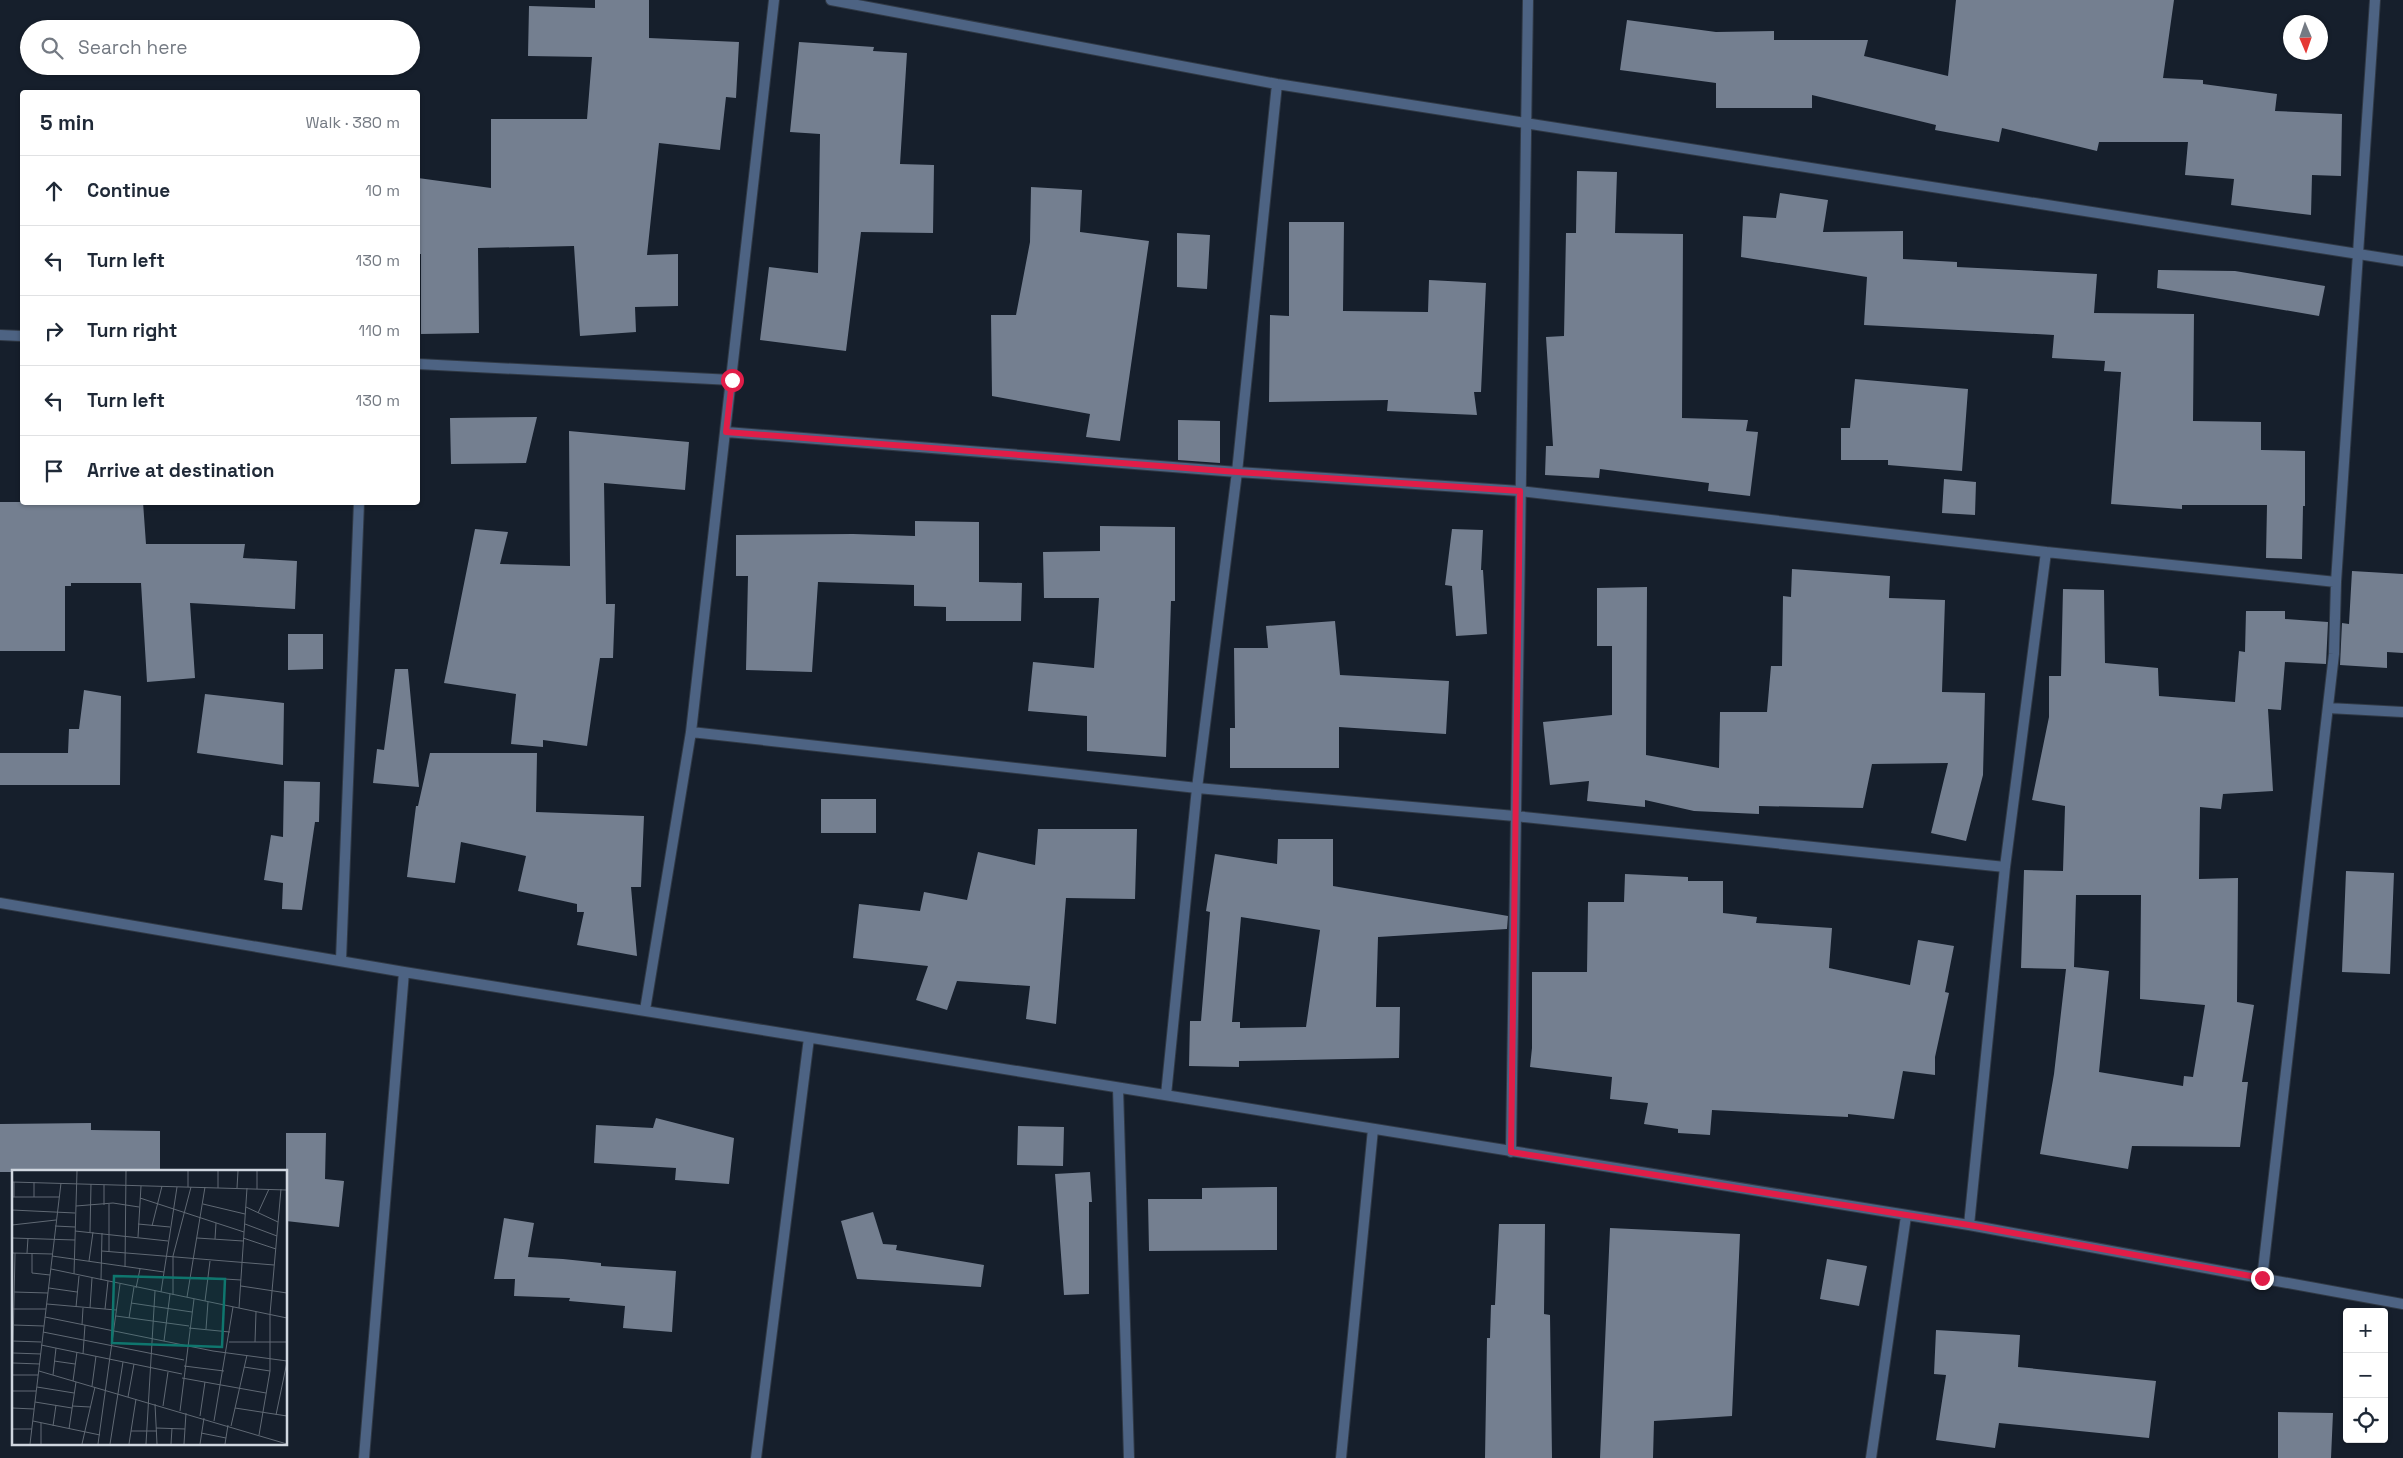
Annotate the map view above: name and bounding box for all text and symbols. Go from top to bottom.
north arrow [2283,15,2328,60]
search box [20,20,420,75]
icon: search [38,34,66,62]
text: Search here [78,35,188,60]
text: 5 min [40,109,94,136]
text: Walk · 380 m [305,112,400,133]
icon: ahead [40,177,68,205]
text: Continue [87,178,170,203]
text: 10 m [365,180,400,201]
icon: left [40,247,68,275]
text: Turn left [87,248,165,273]
text: 130 m [356,250,400,271]
icon: right [40,317,68,345]
text: Turn right [87,318,177,343]
text: 110 m [358,320,400,341]
route start [721,369,744,392]
icon: left [40,387,68,415]
text: Turn left [87,388,165,413]
text: 130 m [356,390,400,411]
icon: arrive [40,457,68,485]
text: Arrive at destination [87,458,275,483]
inset map [12,1170,288,1446]
route end [2251,1267,2274,1290]
map controls [2343,1308,2388,1443]
button: + [2343,1308,2388,1353]
button: − [2343,1353,2388,1398]
button: locate [2343,1398,2388,1443]

